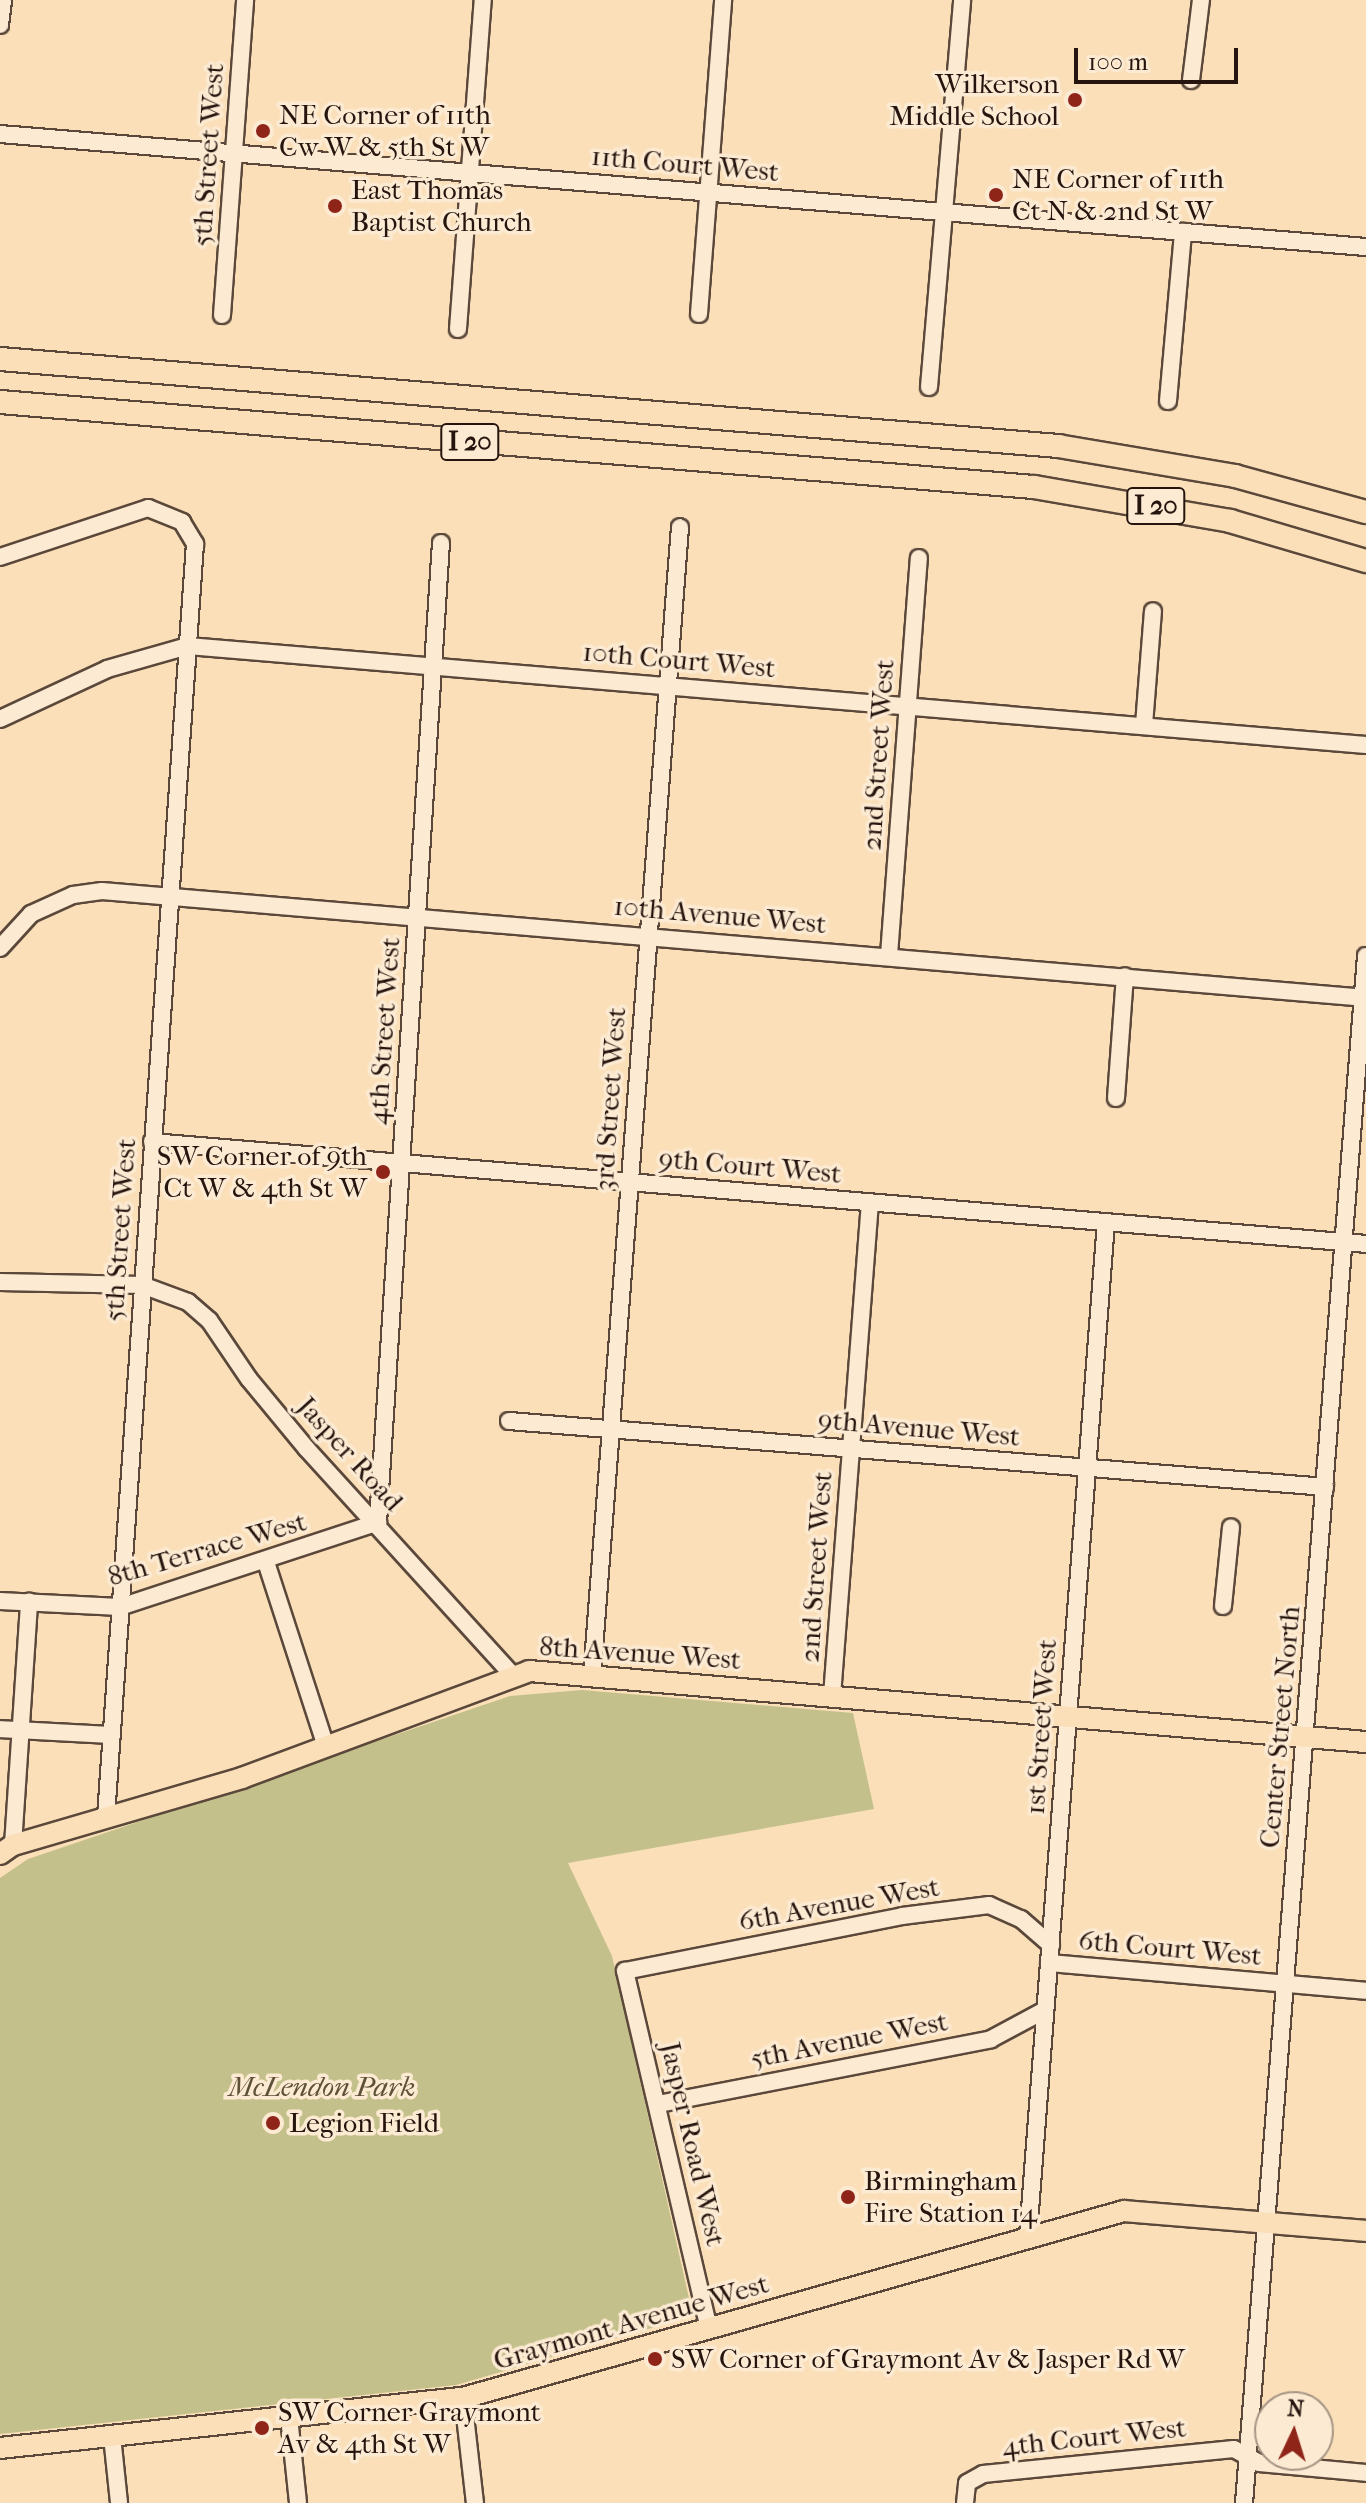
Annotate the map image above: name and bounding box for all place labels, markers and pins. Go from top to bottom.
place label: Wilkerson Middle School [889,67,1059,133]
marker: Wilkerson Middle School [1066,91,1084,109]
place label: NE Corner of 11th Cw W & 5th St W [279,98,491,164]
marker: NE Corner of 11th Cw W & 5th St W [254,122,272,140]
place label: NE Corner of 11th Ct N & 2nd St W [1012,162,1224,228]
place label: East Thomas Baptist Church [351,173,532,239]
marker: NE Corner of 11th Ct N & 2nd St W [987,186,1005,204]
marker: East Thomas Baptist Church [326,197,344,215]
place label: SW Corner of 9th Ct W & 4th St W [157,1139,367,1205]
marker: SW Corner of 9th Ct W & 4th St W [374,1163,392,1181]
place label: Legion Field [289,2106,439,2140]
marker: Legion Field [264,2114,282,2132]
place label: Birmingham Fire Station 14 [864,2164,1037,2230]
marker: Birmingham Fire Station 14 [839,2188,857,2206]
place label: SW Corner of Graymont Av & Jasper Rd W [671,2342,1185,2376]
marker: SW Corner of Graymont Av & Jasper Rd W [646,2350,664,2368]
place label: SW Corner Graymont Av & 4th St W [278,2395,541,2461]
marker: SW Corner Graymont Av & 4th St W [253,2419,271,2437]

